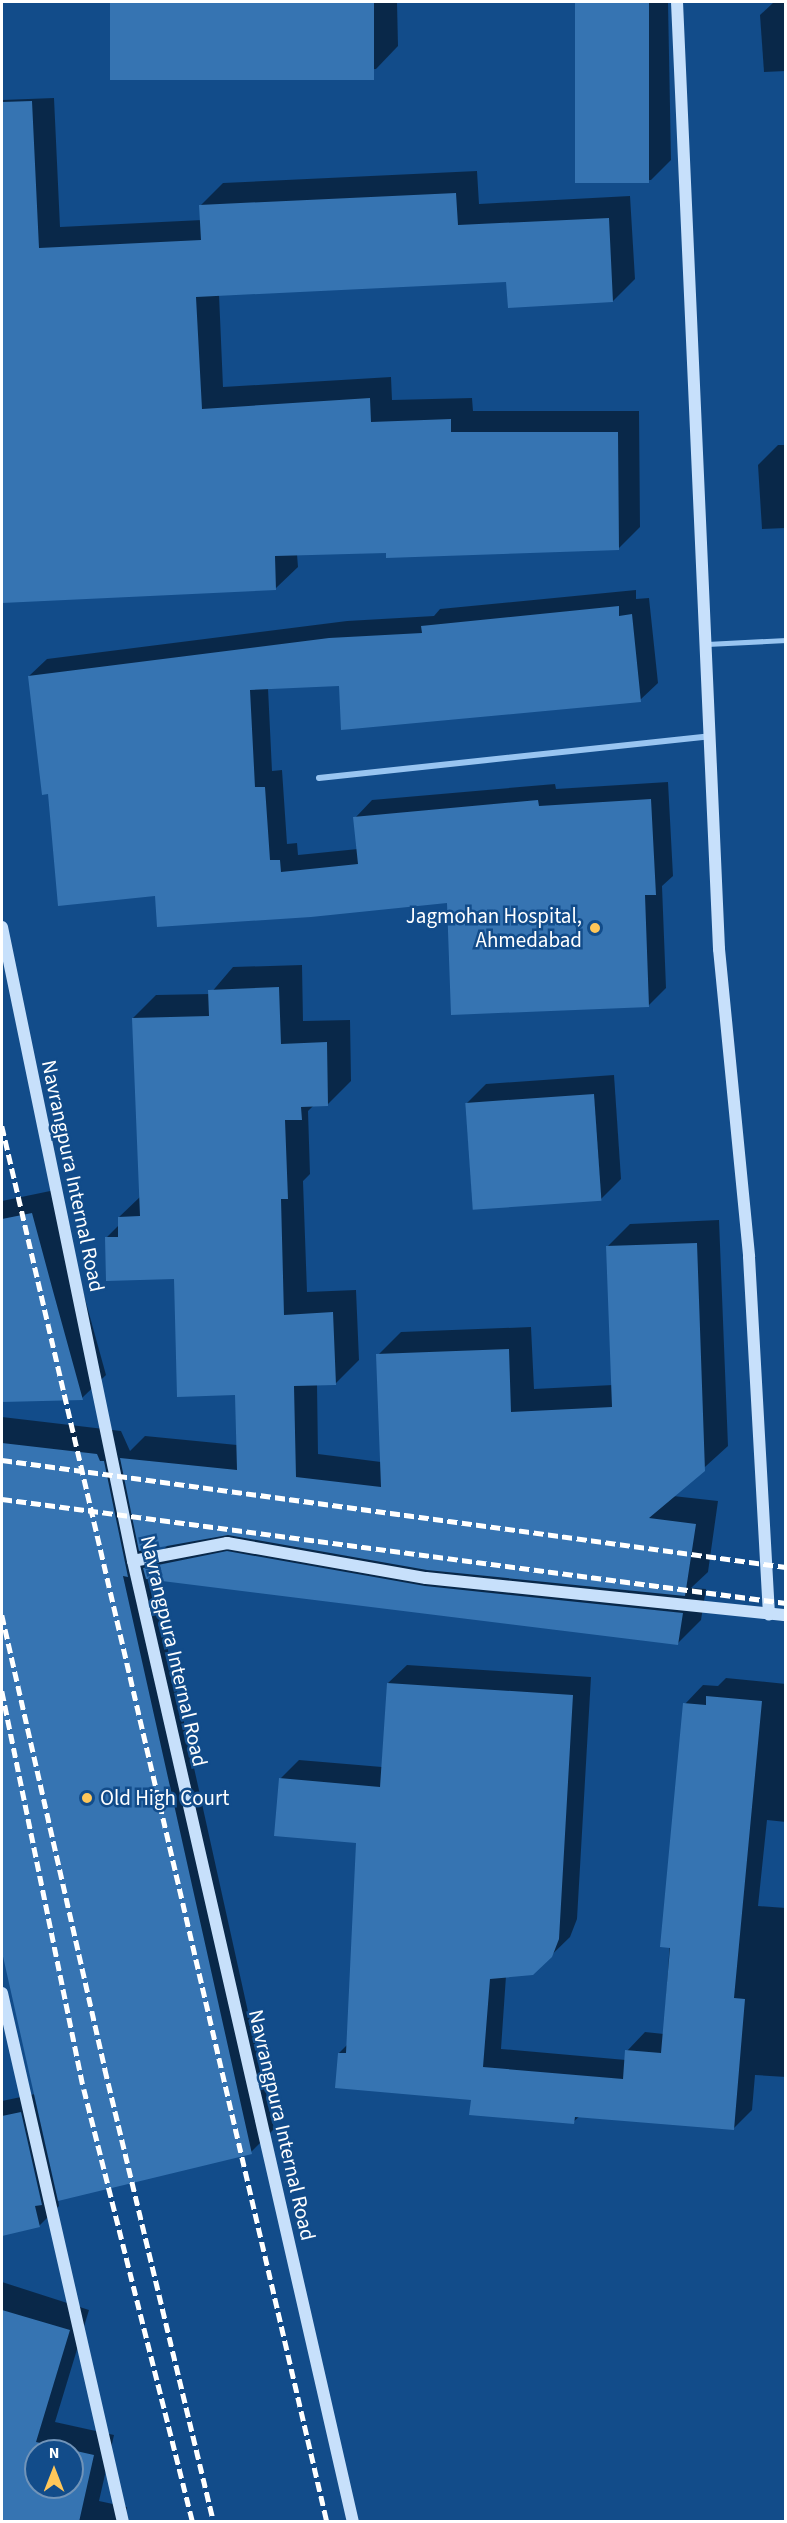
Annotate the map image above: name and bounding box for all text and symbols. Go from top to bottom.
place label: Jagmohan Hospital, Ahmedabad [406,903,582,953]
marker: Jagmohan Hospital, Ahmedabad [586,919,604,937]
street label: Navrangpura Internal Road [36,1058,110,1294]
street label: Navrangpura Internal Road [135,1533,213,1769]
place label: Old High Court [100,1785,229,1811]
marker: Old High Court [78,1789,96,1807]
street label: Navrangpura Internal Road [243,2007,321,2243]
north arrow [24,2439,84,2499]
text: N [49,2442,59,2464]

